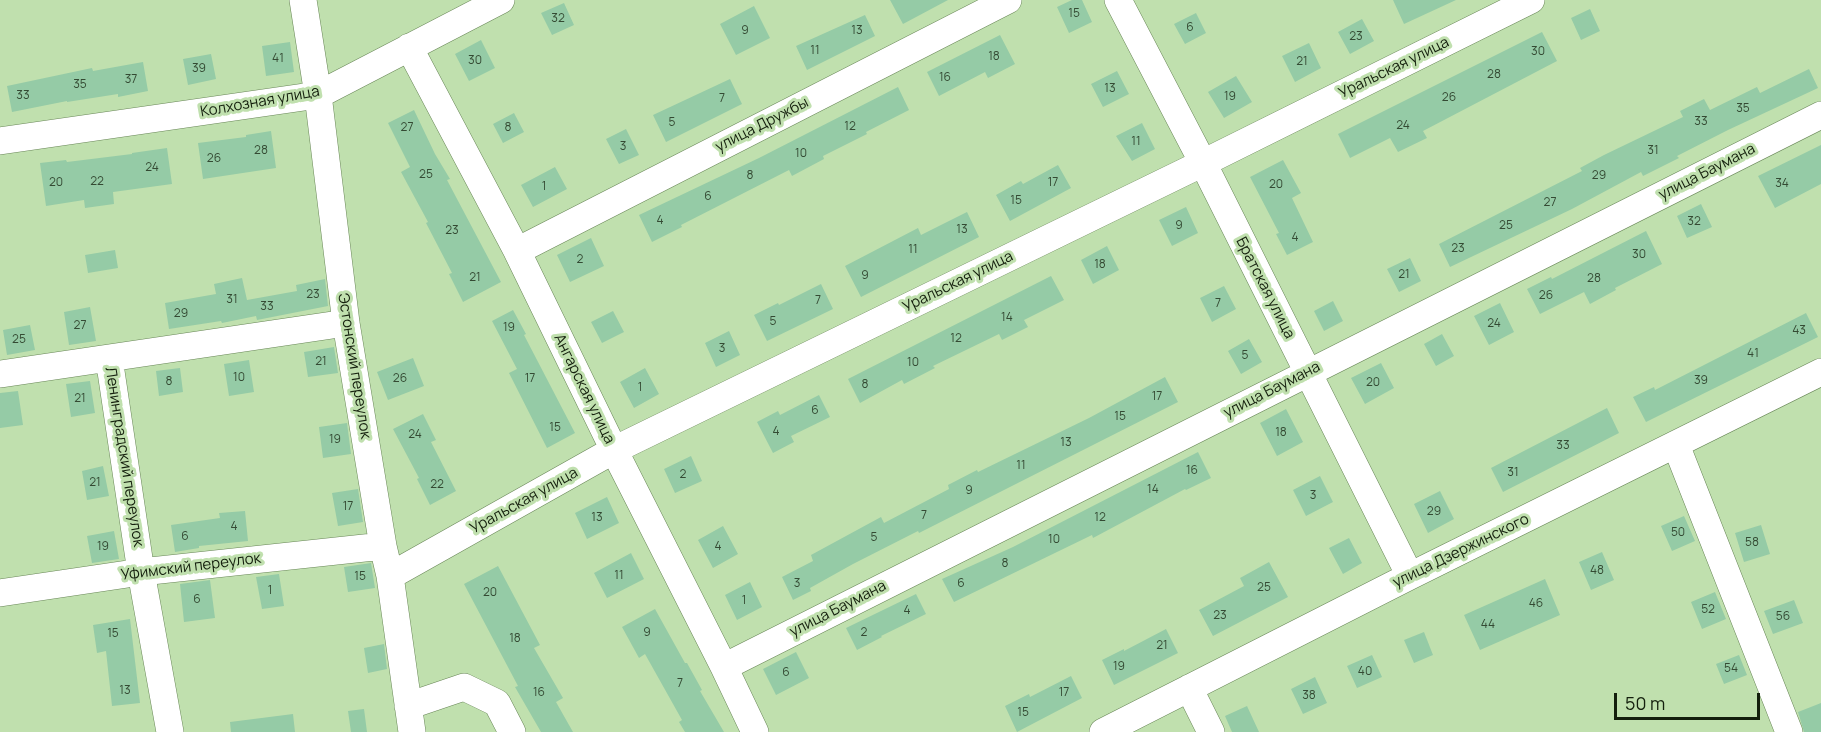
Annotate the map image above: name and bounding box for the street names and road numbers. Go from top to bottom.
street label: Уральская улица [1336,34,1452,102]
street label: Колхозная улица [199,83,321,121]
street label: улица Дружбы [712,94,812,156]
street label: улица Баумана [1656,140,1758,204]
street label: Братская улица [1232,234,1298,342]
street label: Уральская улица [900,248,1016,316]
street label: Эстонский переулок [334,292,374,440]
street label: Ангарская улица [550,331,618,447]
street label: улица Баумана [1221,358,1323,422]
street label: Ленинградский переулок [101,366,147,548]
street label: Уральская улица [467,464,581,538]
street label: улица Дзержинского [1390,510,1532,592]
street label: Уфимский переулок [120,549,262,585]
street label: улица Баумана [787,577,889,641]

